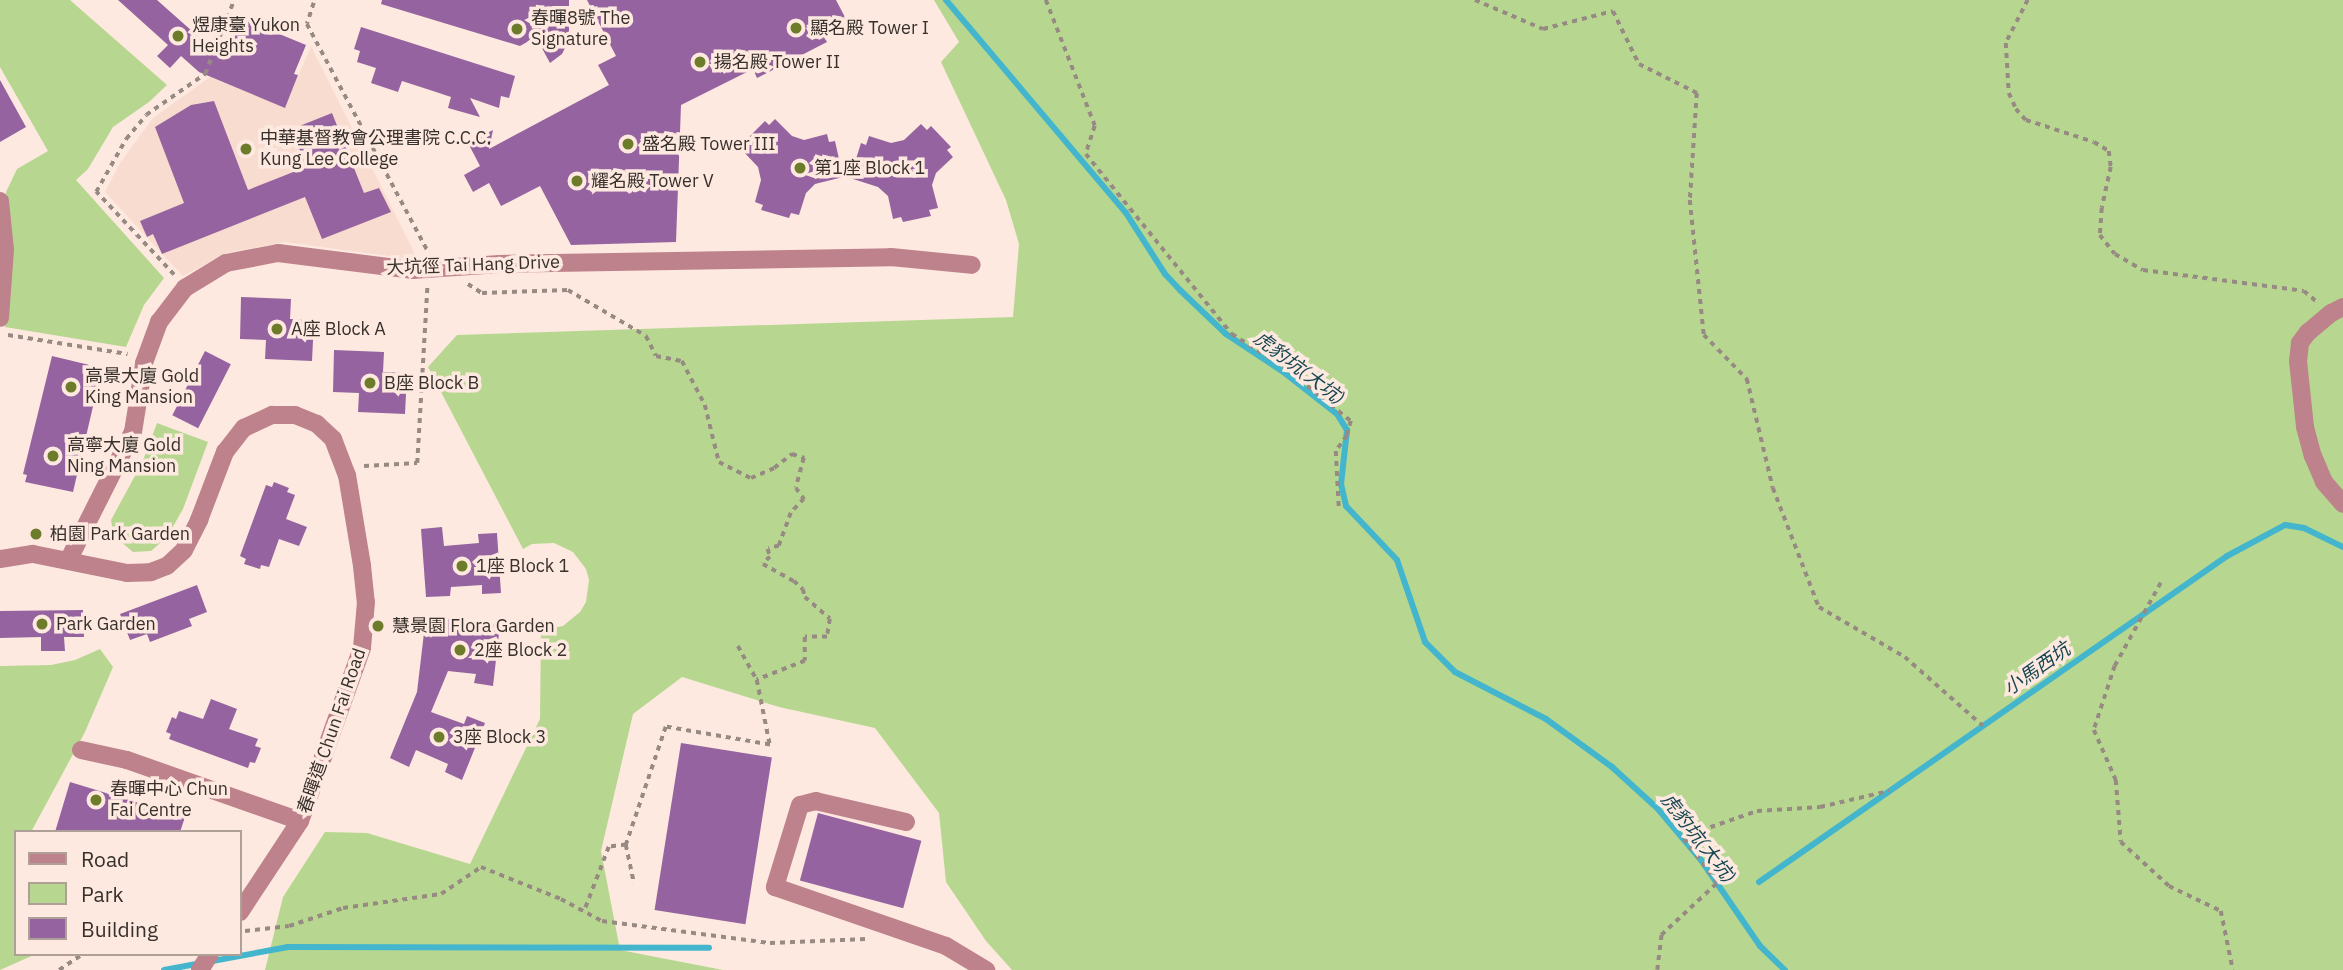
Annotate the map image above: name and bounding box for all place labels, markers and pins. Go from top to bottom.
place label: 春暉8號 The Signature [531,8,630,50]
place label: 煜康臺 Yukon Heights [192,15,300,58]
place label: 顯名殿 Tower I [810,17,929,39]
marker: 顯名殿 Tower I [788,20,804,36]
marker: 春暉8號 The Signature [509,21,525,37]
marker: 煜康臺 Yukon Heights [170,28,186,44]
place label: 揚名殿 Tower II [714,51,840,73]
marker: 揚名殿 Tower II [692,54,708,70]
place label: 中華基督教會公理書院 C.C.C. Kung Lee College [260,128,491,170]
place label: 盛名殿 Tower III [642,133,775,155]
marker: 盛名殿 Tower III [620,136,636,152]
marker: 中華基督教會公理書院 C.C.C. Kung Lee College [238,141,254,157]
place label: 第1座 Block 1 [814,157,925,179]
marker: 第1座 Block 1 [792,160,808,176]
place label: 耀名殿 Tower V [591,170,714,192]
marker: 耀名殿 Tower V [569,173,585,189]
place label: A座 Block A [291,318,386,340]
marker: A座 Block A [269,321,285,337]
place label: 高景大廈 Gold King Mansion [85,366,199,408]
place label: B座 Block B [384,372,479,394]
marker: B座 Block B [362,375,378,391]
marker: 高景大廈 Gold King Mansion [63,379,79,395]
place label: 高寧大廈 Gold Ning Mansion [67,435,181,478]
marker: 高寧大廈 Gold Ning Mansion [45,448,61,464]
place label: 柏園 Park Garden [50,523,190,545]
marker: 柏園 Park Garden [28,526,44,542]
place label: 1座 Block 1 [476,555,569,577]
marker: 1座 Block 1 [454,558,470,574]
place label: Park Garden [56,613,156,635]
place label: 慧景園 Flora Garden [392,615,555,637]
marker: Park Garden [34,616,50,632]
marker: 慧景園 Flora Garden [370,618,386,634]
place label: 2座 Block 2 [474,639,567,661]
marker: 2座 Block 2 [452,642,468,658]
place label: 3座 Block 3 [453,726,546,748]
marker: 3座 Block 3 [431,729,447,745]
place label: 春暉中心 Chun Fai Centre [110,779,228,822]
marker: 春暉中心 Chun Fai Centre [88,792,104,808]

